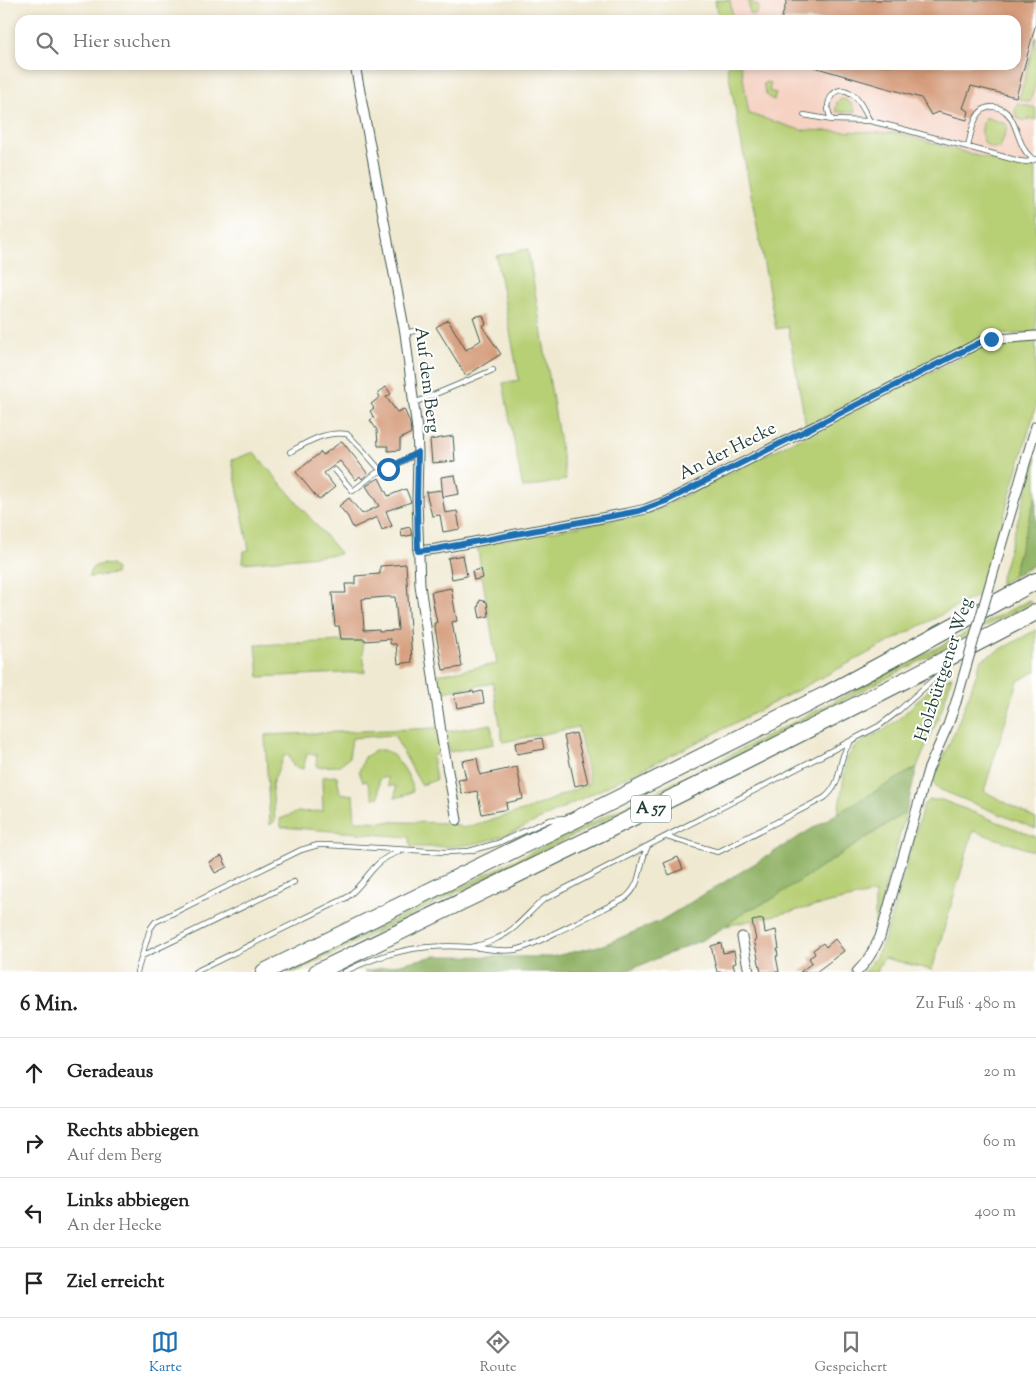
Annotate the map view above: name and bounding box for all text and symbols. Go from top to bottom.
search box [15,15,1021,70]
icon: search [33,29,61,57]
text: Hier suchen [73,29,171,56]
street label: Auf dem Berg [407,325,445,435]
route end [980,328,1003,351]
street label: An der Hecke [675,416,781,488]
route start [377,458,400,481]
street label: Holzbüttgener Weg [909,594,981,745]
road number: A 57 [631,796,671,822]
text: 6 Min. [20,990,78,1020]
text: Zu Fuß · 480 m [916,993,1016,1016]
icon: ahead [20,1059,48,1087]
text: Geradeaus [67,1059,153,1086]
text: 20 m [983,1061,1016,1084]
text: Rechts abbiegen [67,1118,199,1145]
icon: right [20,1129,48,1157]
text: 60 m [983,1131,1016,1154]
text: Auf dem Berg [67,1145,162,1168]
text: Links abbiegen [67,1188,190,1215]
icon: left [20,1199,48,1227]
text: 400 m [975,1201,1016,1224]
text: An der Hecke [67,1215,162,1238]
icon: arrive [20,1269,48,1297]
text: Ziel erreicht [67,1269,164,1296]
tab: Karte [149,1328,182,1378]
tab: Route [480,1328,517,1378]
tab: Gespeichert [814,1328,887,1378]

